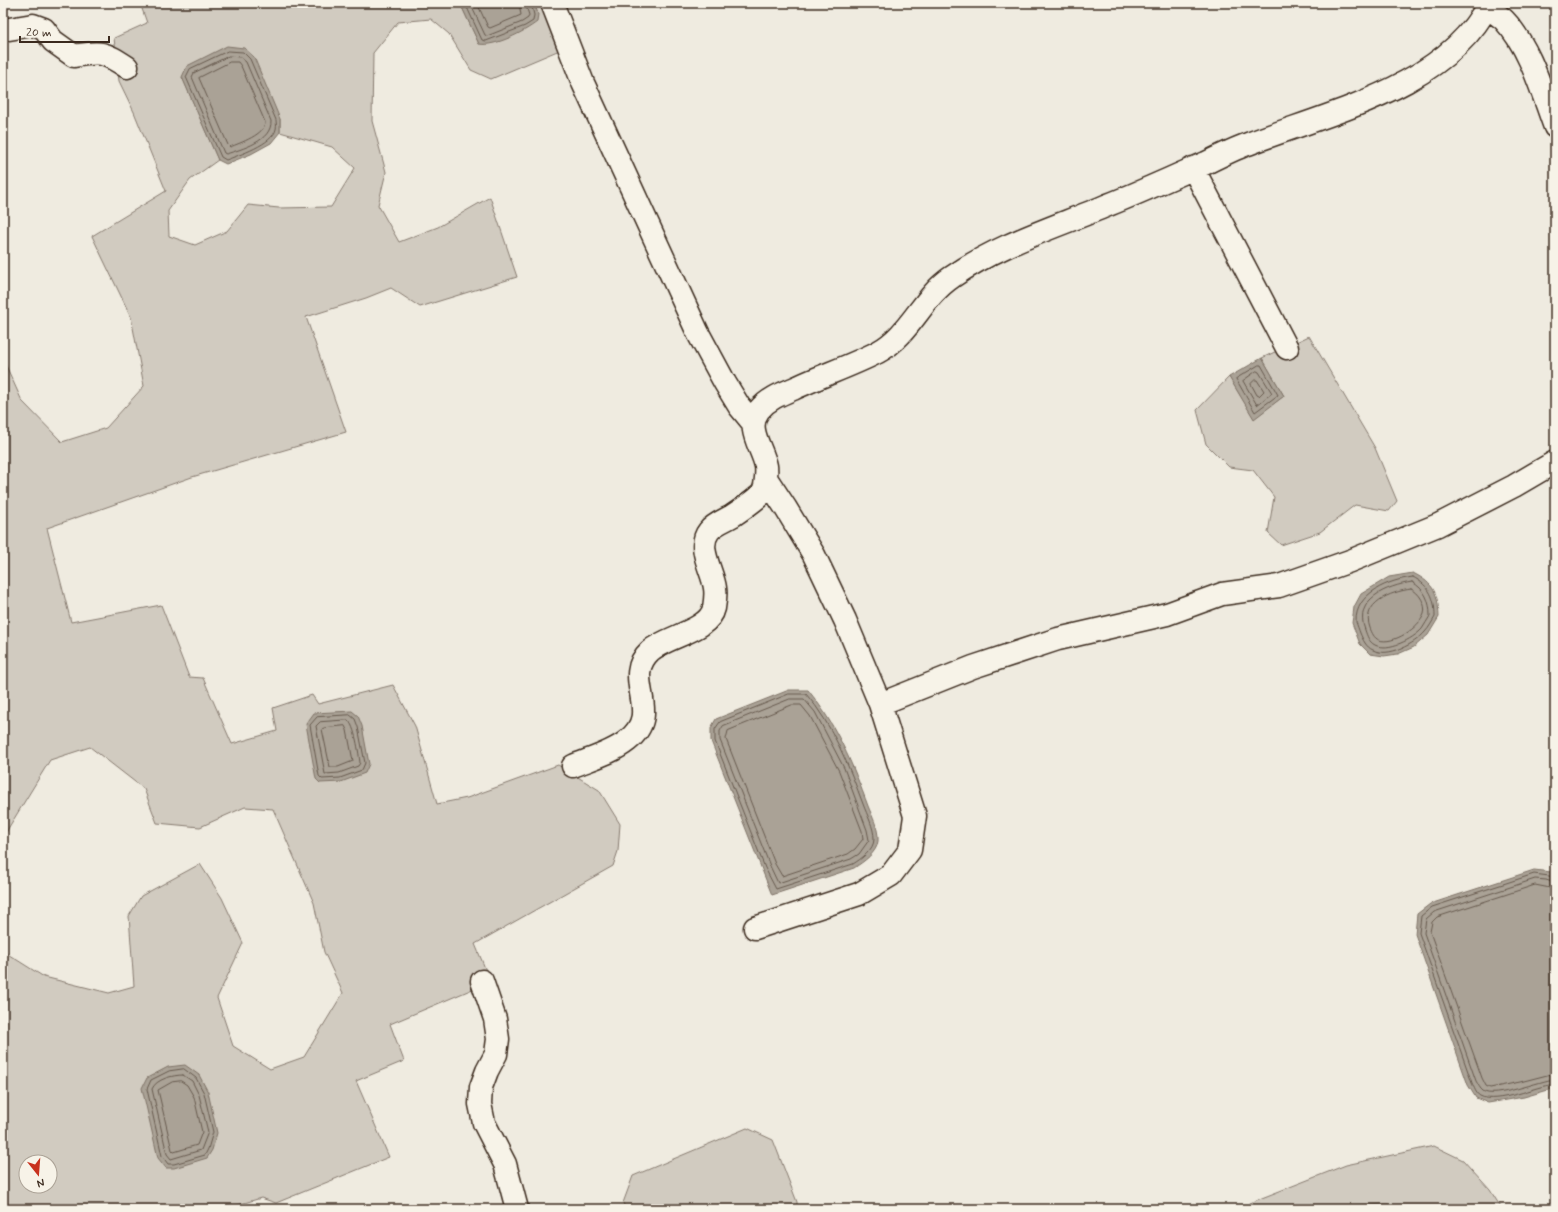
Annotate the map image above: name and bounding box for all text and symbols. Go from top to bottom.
scale bar [20,18,109,44]
text: 20 m [26,25,52,41]
north arrow [18,1154,58,1194]
text: N [35,1175,46,1190]

